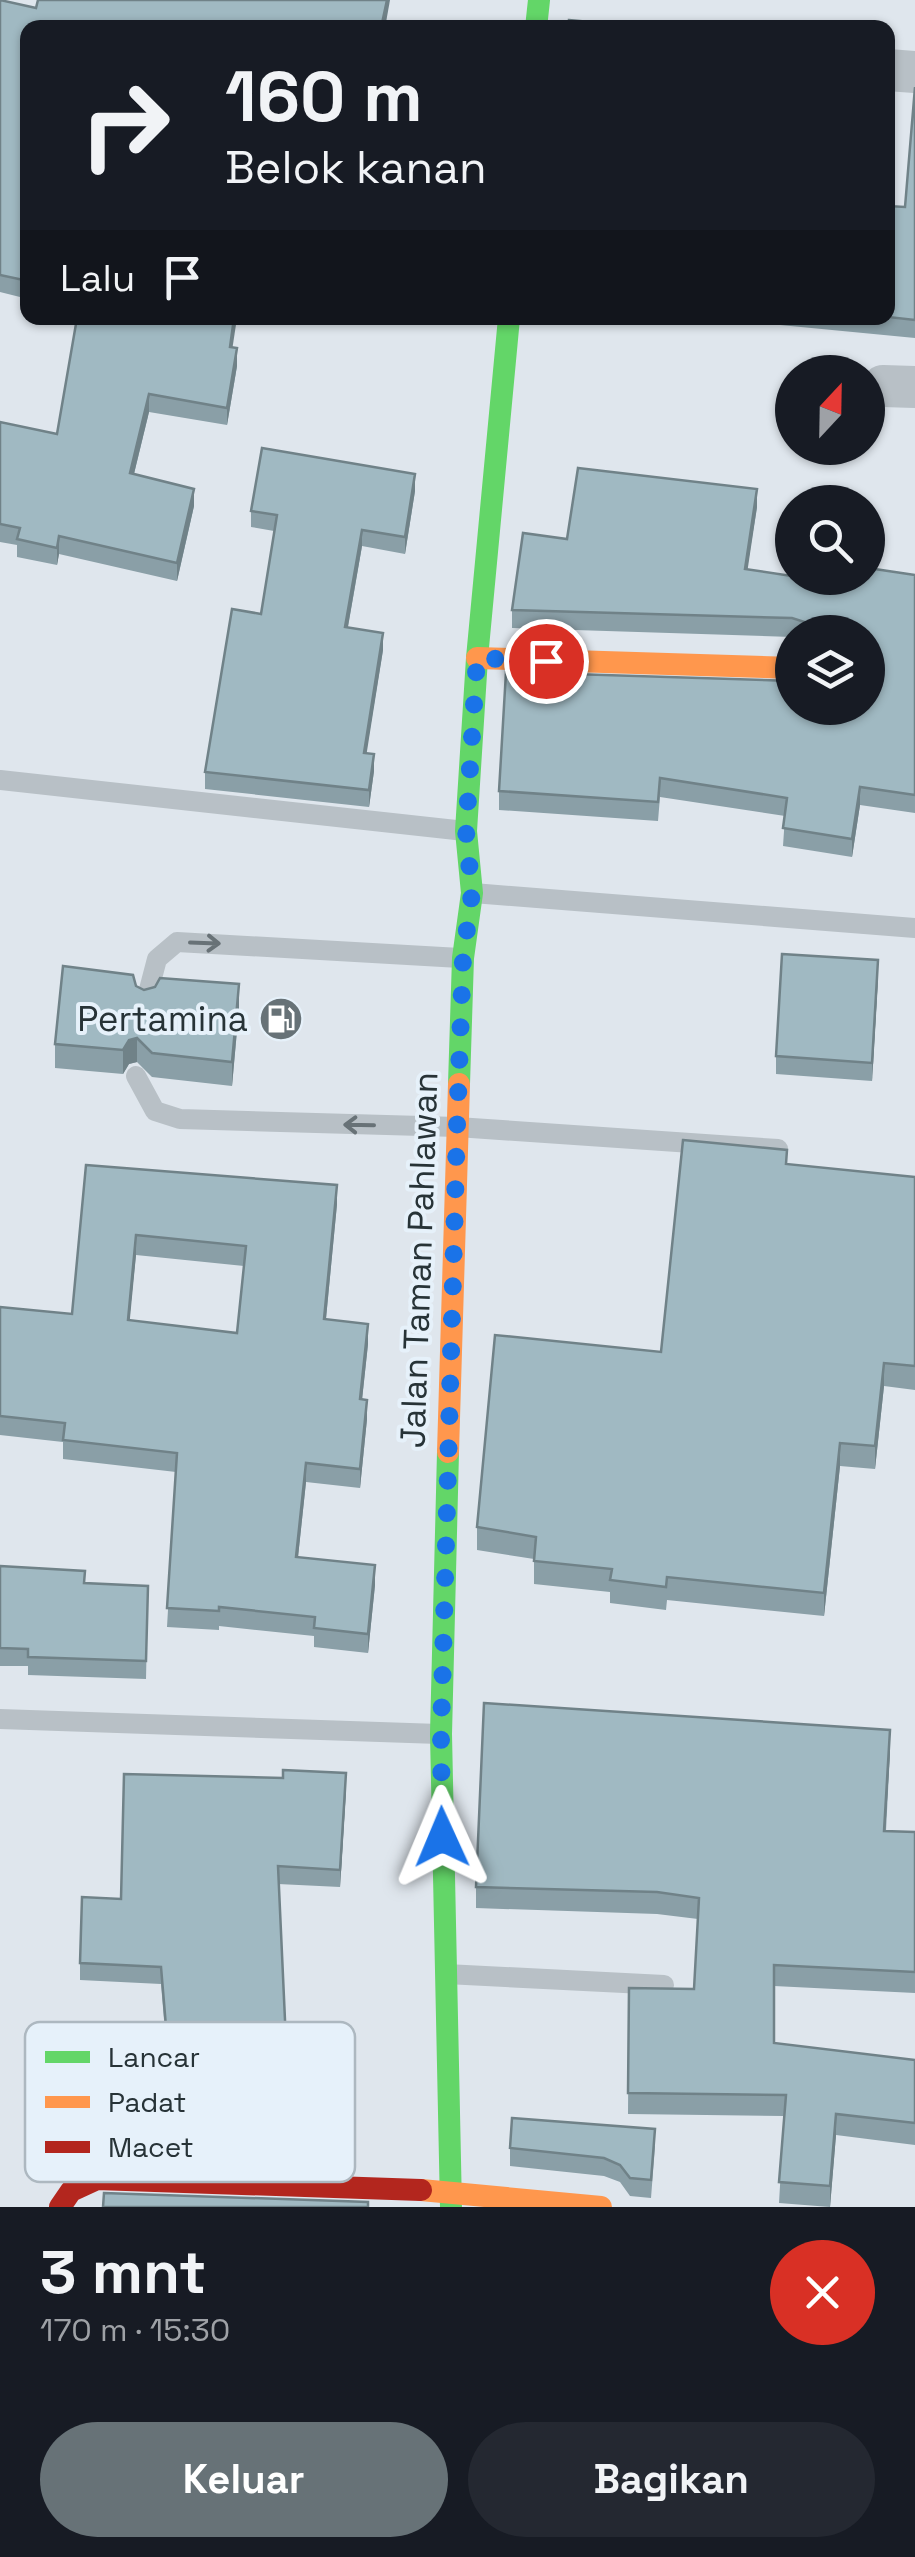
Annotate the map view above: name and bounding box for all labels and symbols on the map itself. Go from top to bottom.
north arrow [775,355,885,465]
pin [504,619,589,704]
one-way arrow [189,934,221,953]
fuel station icon: Pertamina [258,996,304,1042]
place label: Pertamina [77,997,248,1041]
street label: Jalan Taman Pahlawan [390,1071,448,1449]
one-way arrow [344,1116,376,1135]
position arrow [390,1785,494,1889]
legend [25,2022,355,2182]
text: Lancar [108,2039,200,2075]
text: Padat [108,2084,186,2120]
text: Macet [108,2129,194,2165]

